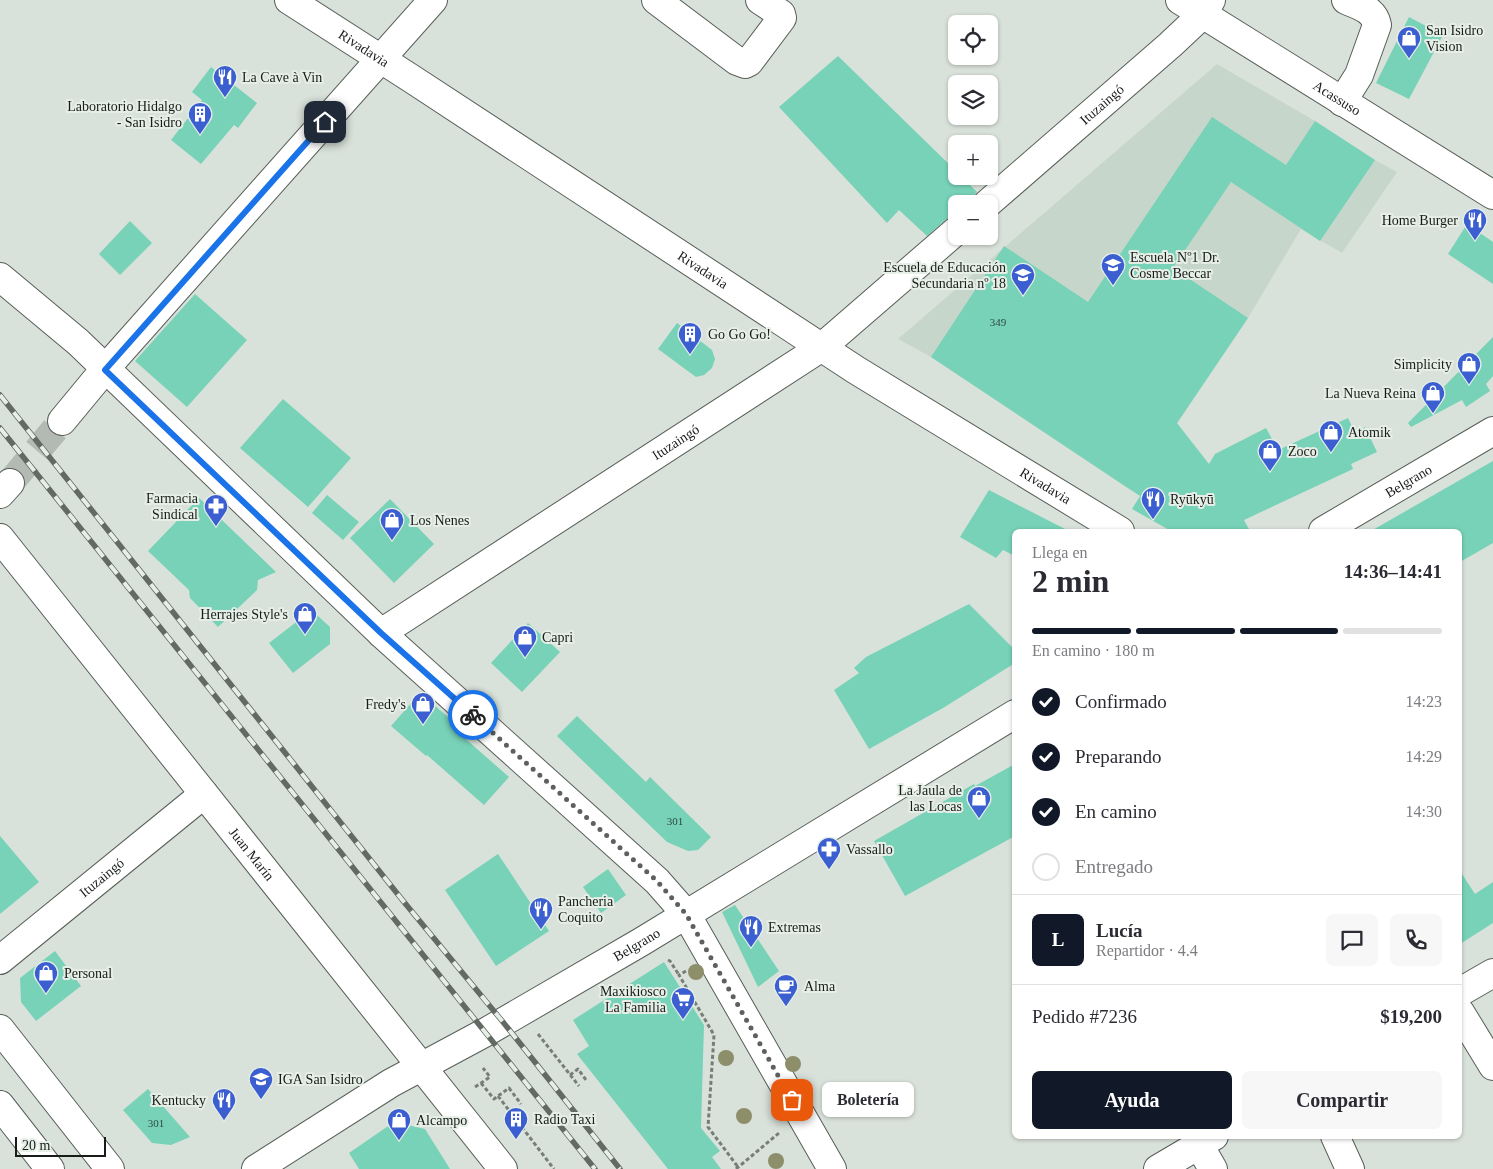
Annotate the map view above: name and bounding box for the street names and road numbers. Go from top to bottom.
street label: Rivadavia [336,27,392,71]
street label: Acassuso [1310,78,1363,119]
street label: Ituzaingó [1077,82,1127,128]
street label: Rivadavia [675,248,731,292]
street label: Ituzaingó [649,422,702,463]
street label: Belgrano [1383,462,1435,501]
street label: Rivadavia [1017,465,1074,508]
street label: Juan Marín [226,825,277,884]
street label: Ituzaingó [77,855,127,900]
street label: Belgrano [611,925,663,964]

